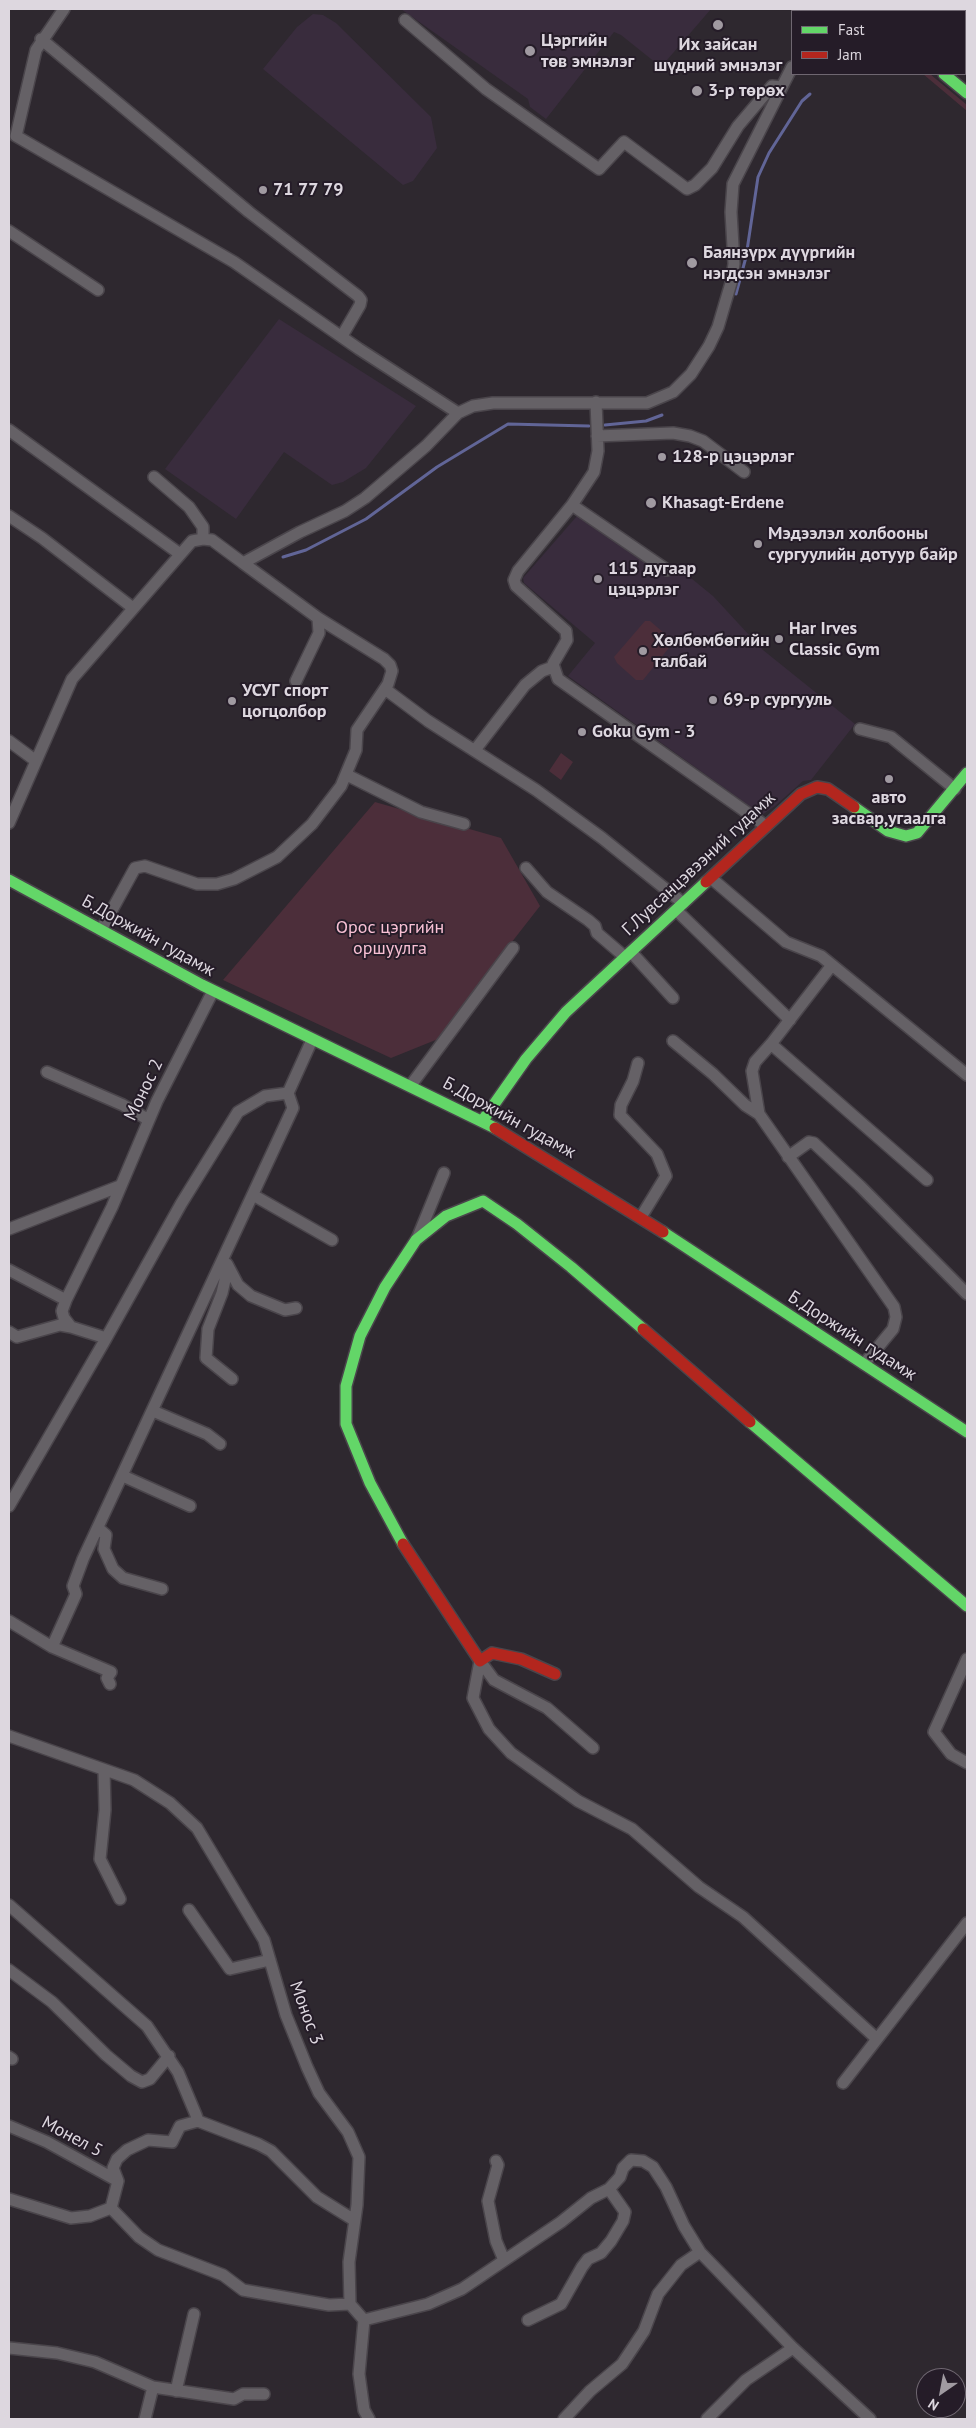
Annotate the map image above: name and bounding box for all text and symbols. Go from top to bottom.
legend [791,10,966,75]
marker: Их зайсан шүдний эмнэлэг [711,18,725,32]
text: Fast [838,20,865,39]
place label: Цэргийн төв эмнэлэг [541,30,634,72]
place label: Их зайсан шүдний эмнэлэг [654,34,782,76]
marker: Цэргийн төв эмнэлэг [523,44,537,58]
text: Jam [838,45,862,64]
place label: 3-р төрөх [708,80,785,102]
marker: 3-р төрөх [690,84,704,98]
place label: 71 77 79 [273,179,343,201]
marker: 71 77 79 [257,184,269,196]
place label: Баянзүрх дүүргийн нэгдсэн эмнэлэг [703,242,855,284]
marker: Баянзүрх дүүргийн нэгдсэн эмнэлэг [685,256,699,270]
place label: 128-р цэцэрлэг [672,446,794,468]
marker: 128-р цэцэрлэг [656,451,668,463]
place label: Khasagt-Erdene [662,492,784,514]
marker: Khasagt-Erdene [644,496,658,510]
place label: Мэдээлэл холбооны сургуулийн дотуур байр [768,523,958,566]
marker: Мэдээлэл холбооны сургуулийн дотуур байр [752,538,764,550]
place label: 115 дугаар цэцэрлэг [608,558,696,600]
marker: 115 дугаар цэцэрлэг [592,573,604,585]
place label: Har Irves Classic Gym [789,618,880,660]
place label: Хөлбөмбөгийн талбай [653,630,770,672]
marker: Har Irves Classic Gym [773,633,785,645]
marker: Хөлбөмбөгийн талбай [637,645,649,657]
place label: УСУГ спорт цогцолбор [242,680,328,722]
place label: 69-р сургууль [723,689,832,711]
marker: 69-р сургууль [707,694,719,706]
marker: УСУГ спорт цогцолбор [226,695,238,707]
place label: Goku Gym - 3 [592,721,696,743]
marker: Goku Gym - 3 [576,726,588,738]
marker: авто засвар,угаалга [883,773,895,785]
street label: Г.Лувсанцэвээний гудамж [618,787,780,941]
place label: авто засвар,угаалга [832,787,946,830]
street label: Б.Доржийн гудамж [78,890,218,982]
park label: Орос цэргийн оршуулга [336,917,444,960]
street label: Монос 2 [120,1056,168,1124]
street label: Б.Доржийн гудамж [439,1072,579,1164]
street label: Б.Доржийн гудамж [784,1286,920,1386]
street label: Монос 3 [285,1978,327,2048]
street label: Монел 5 [38,2112,106,2162]
north arrow [916,2368,966,2418]
text: N [925,2395,942,2415]

